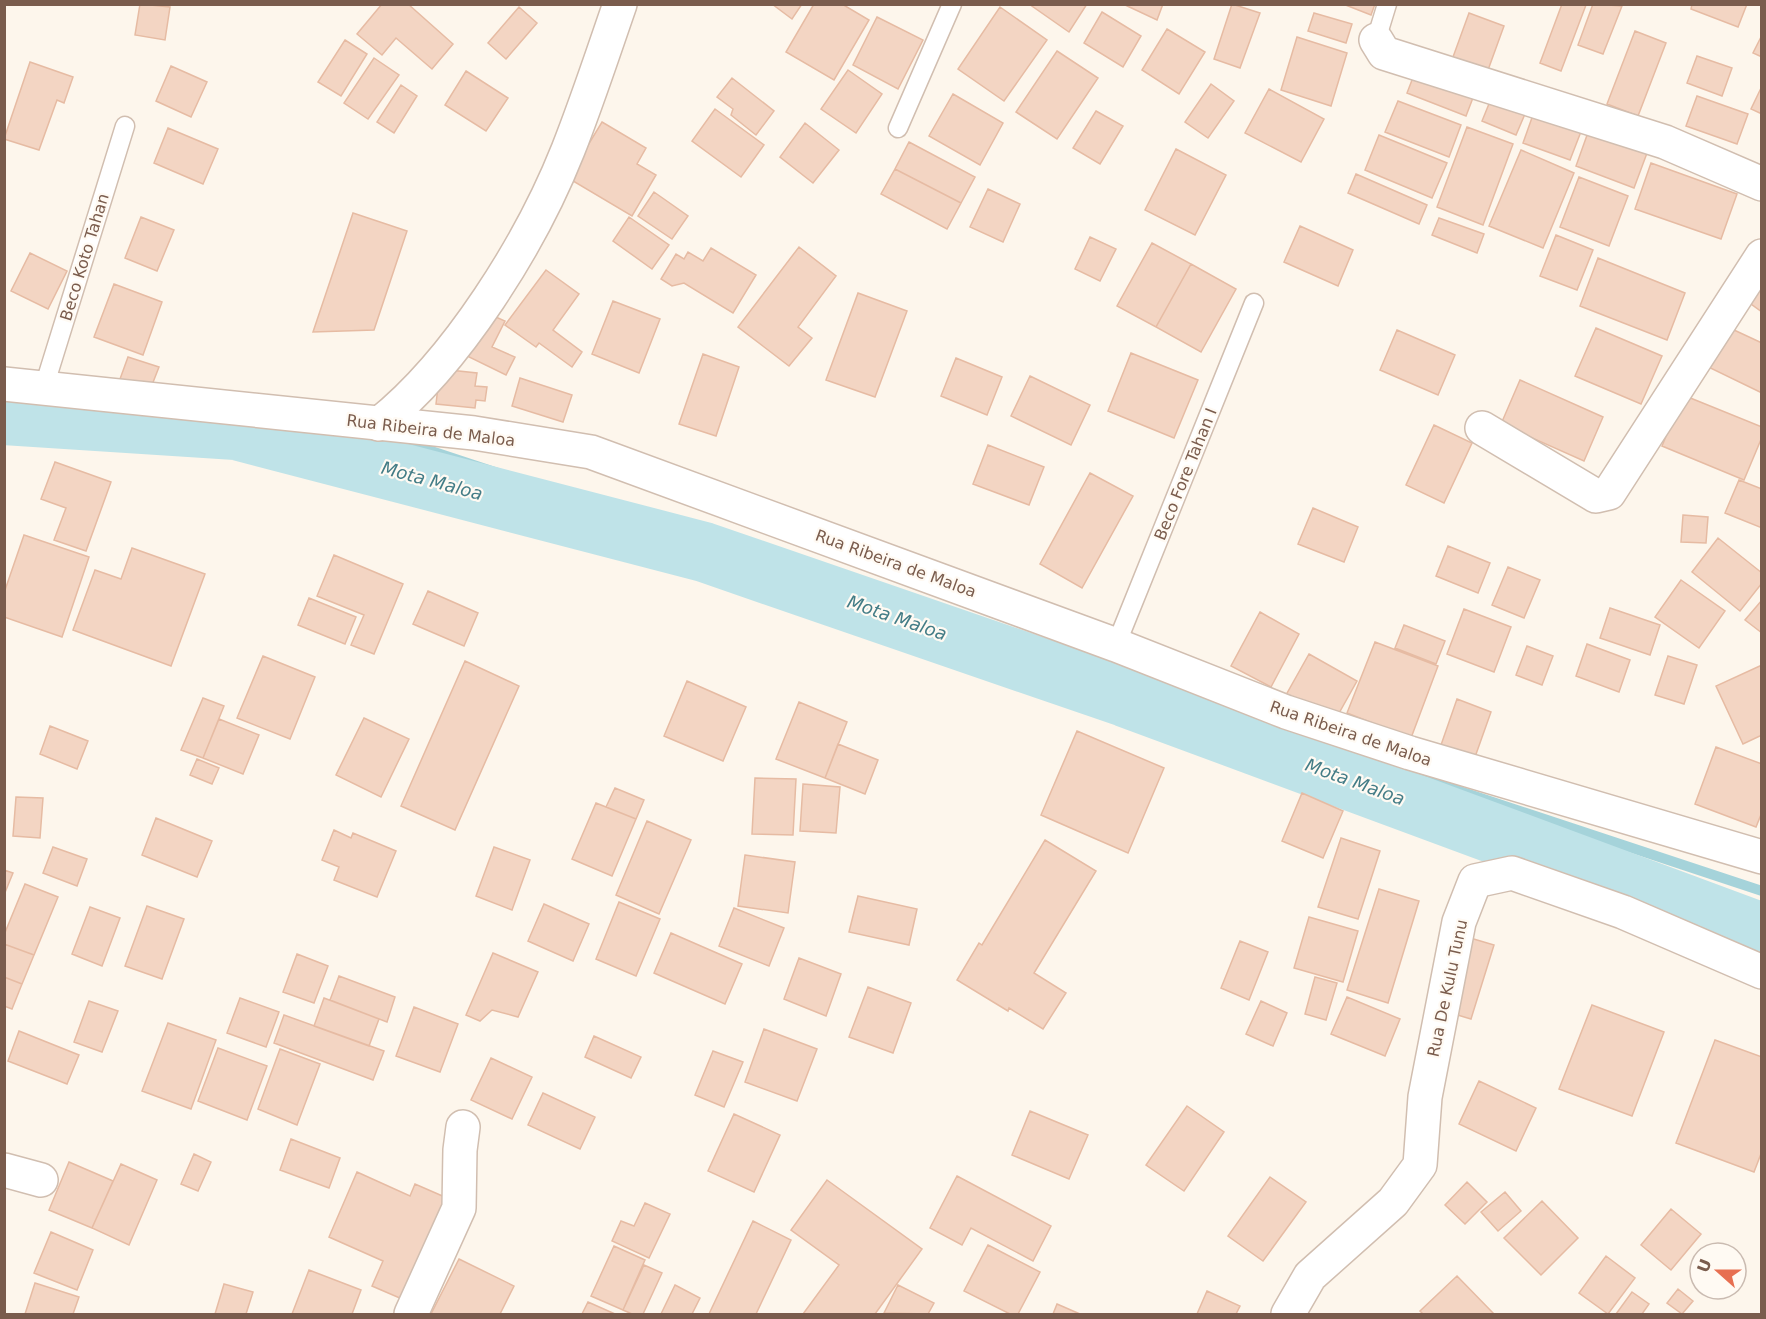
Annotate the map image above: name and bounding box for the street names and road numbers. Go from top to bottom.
street label: Beco Koto Tahan [56,191,113,323]
street label: Beco Fore Tahan I [1150,405,1221,543]
street label: Rua Ribeira de Maloa [346,411,516,450]
street label: Rua Ribeira de Maloa [813,526,979,601]
street label: Rua Ribeira de Maloa [1268,697,1434,770]
street label: Rua De Kulu Tunu [1424,918,1471,1059]

